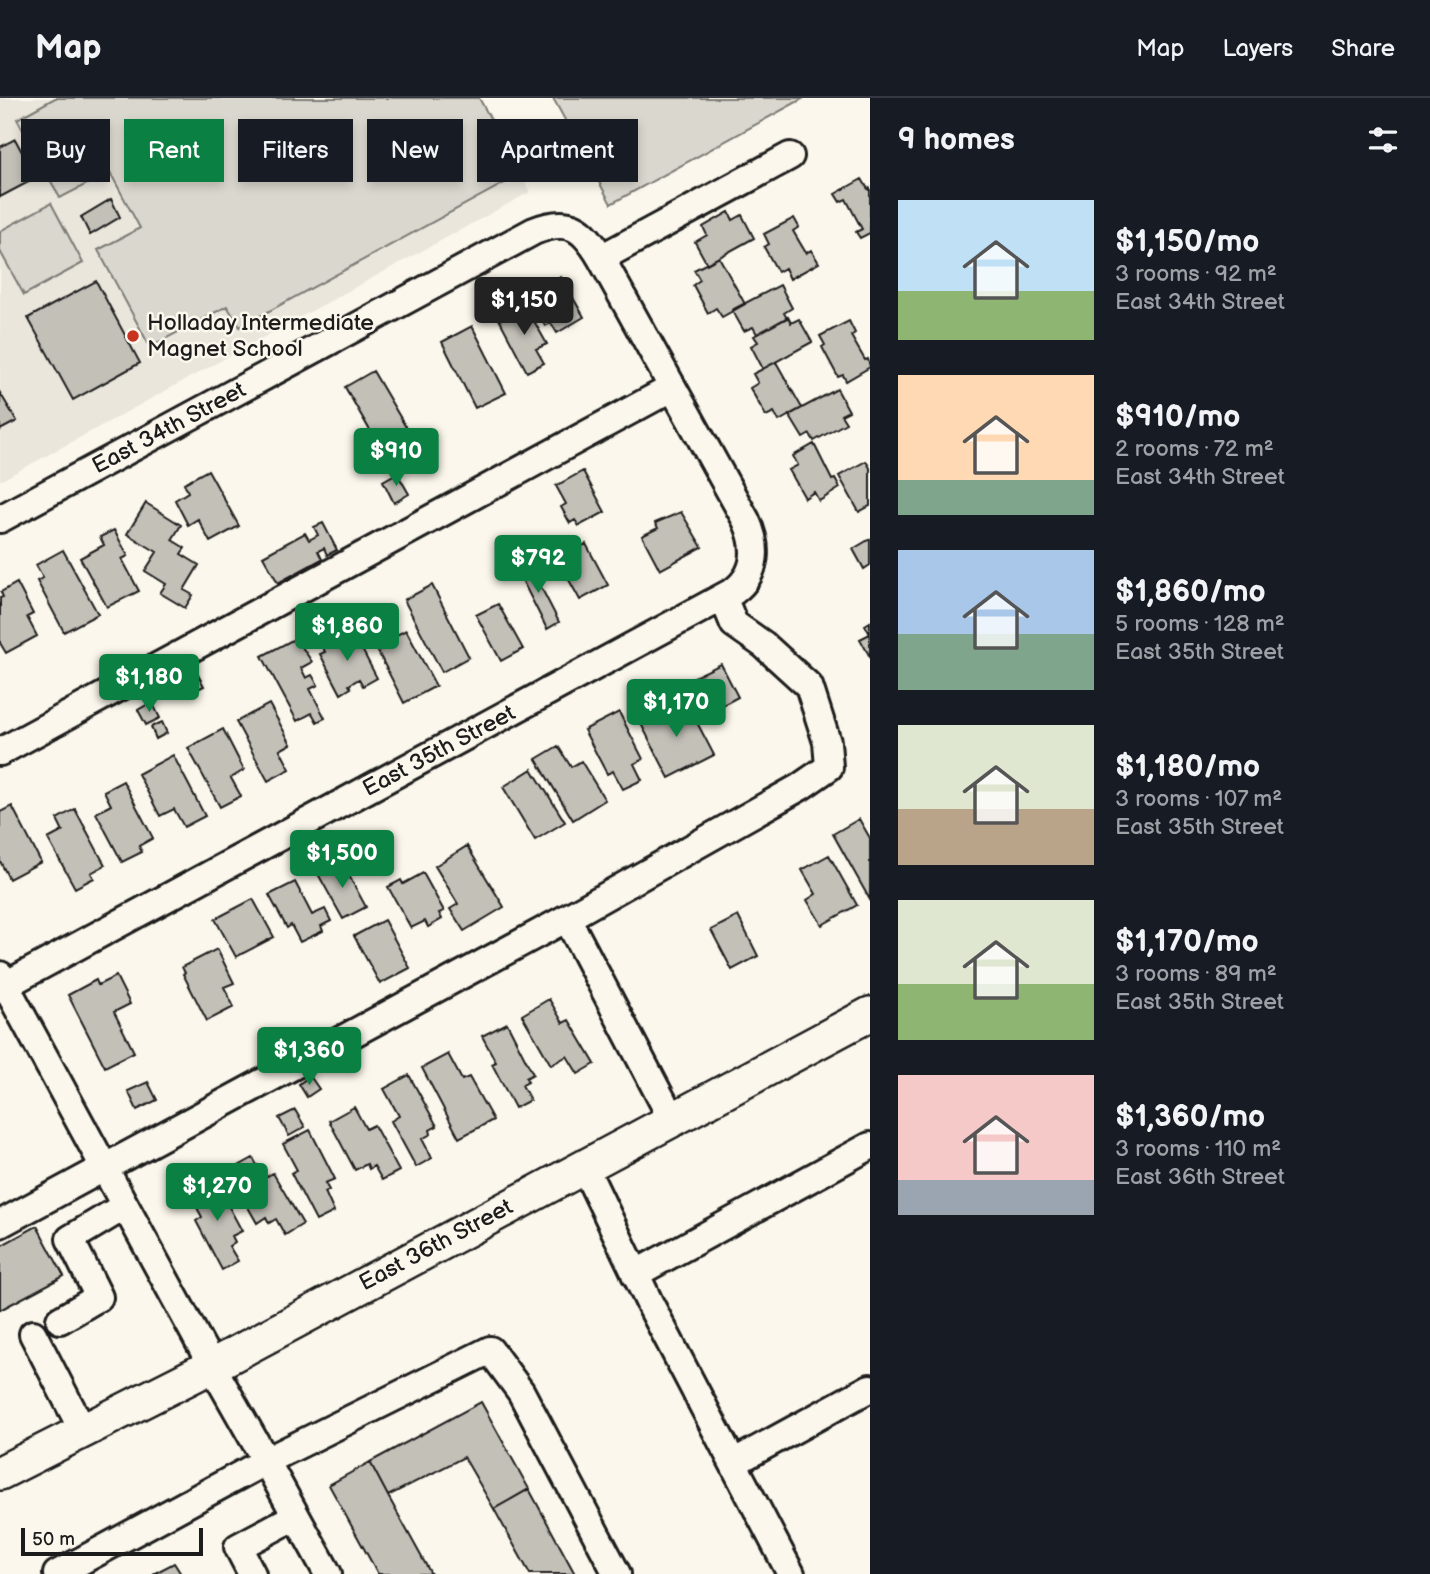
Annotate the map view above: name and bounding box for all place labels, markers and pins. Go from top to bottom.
pin: $1,150 [467,278,581,337]
place label: Holladay Intermediate Magnet School [147,309,374,363]
marker: Holladay Intermediate Magnet School [125,328,141,344]
pin: $910 [355,428,437,488]
pin: $792 [497,536,579,595]
pin: $1,860 [290,603,404,663]
pin: $1,180 [92,654,206,714]
pin: $1,170 [619,680,733,739]
pin: $1,500 [285,830,399,890]
pin: $1,360 [252,1028,366,1087]
pin: $1,270 [160,1164,274,1223]

